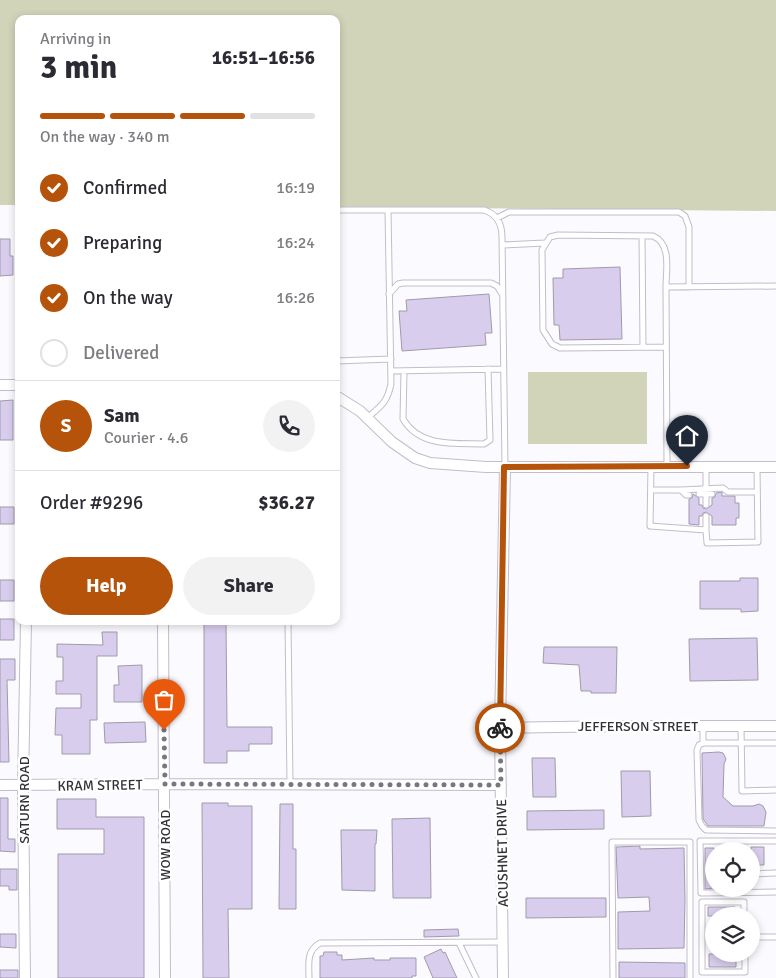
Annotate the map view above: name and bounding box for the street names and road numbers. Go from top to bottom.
street label: JEFFERSON STREET [578,718,698,735]
street label: SATURN ROAD [16,756,33,844]
street label: KRAM STREET [57,776,143,795]
street label: ACUSHNET DRIVE [493,799,512,907]
street label: WOW ROAD [157,810,174,880]

